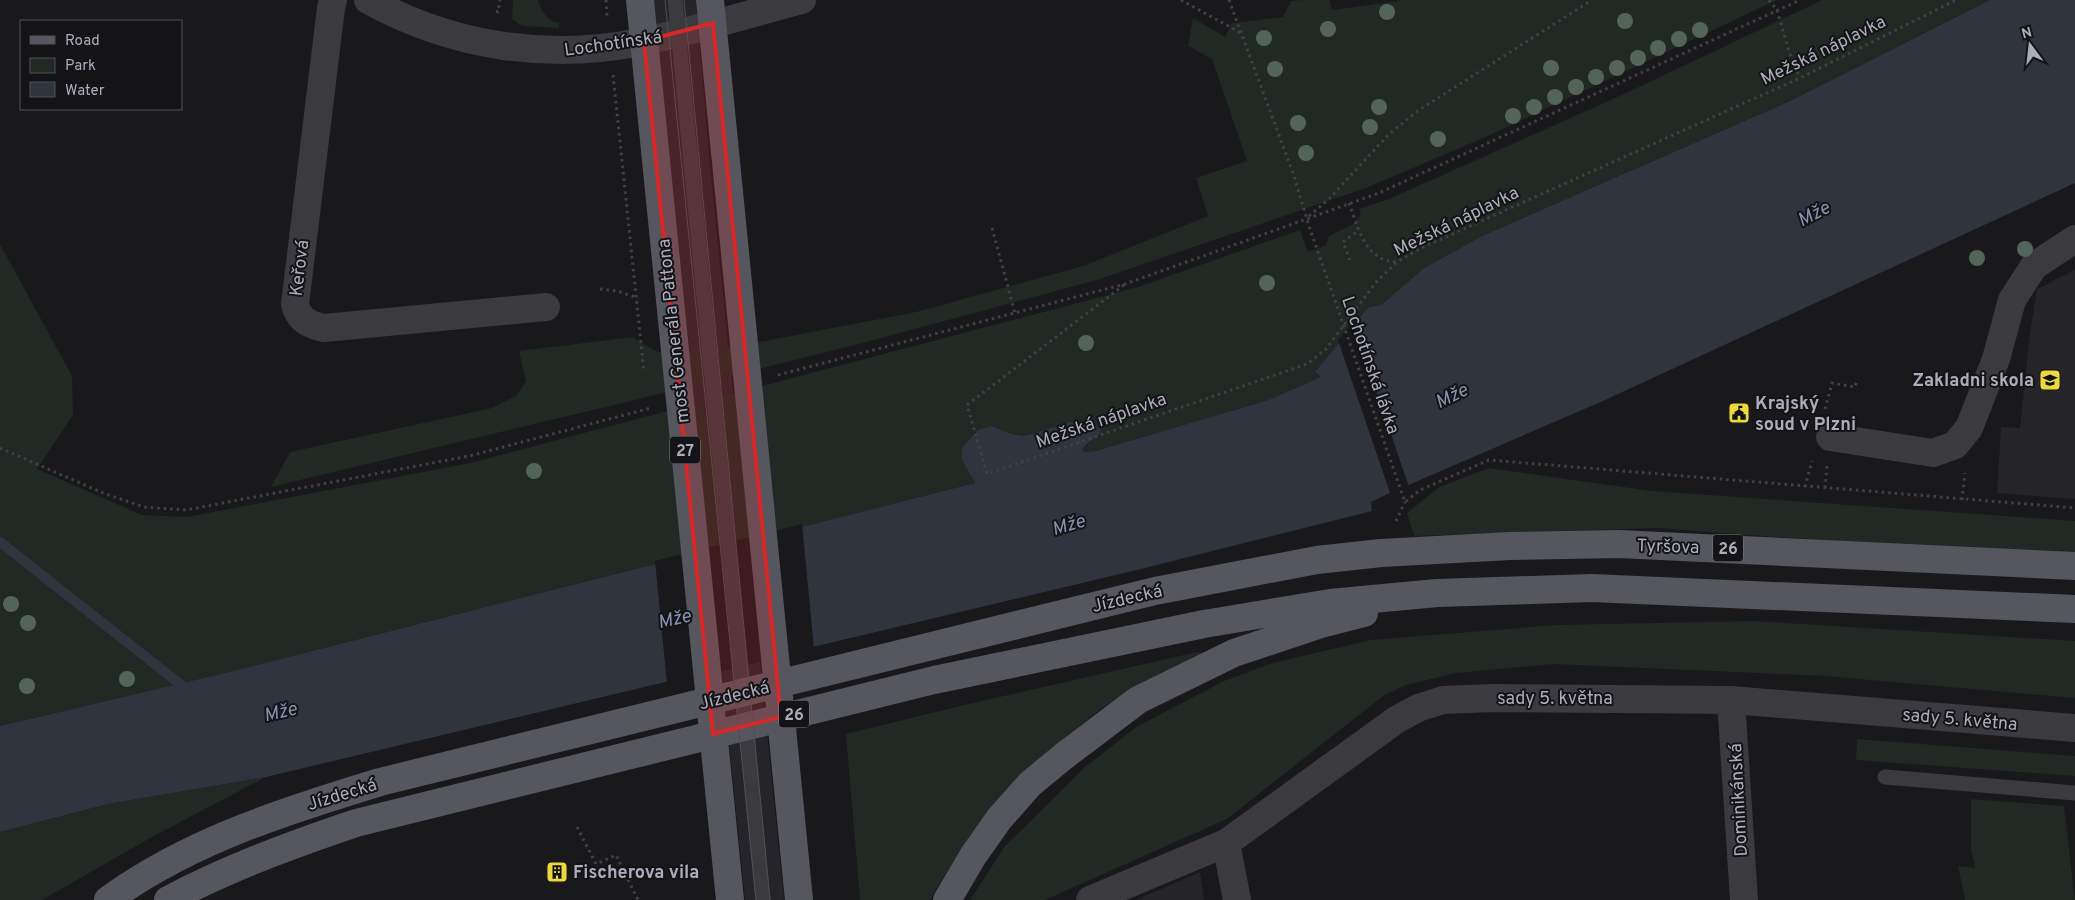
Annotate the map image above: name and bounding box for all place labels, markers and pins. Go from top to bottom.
school or university icon: Zakladni skola [2038,368,2062,392]
place label: Zakladni skola [1912,370,2034,393]
place label: Krajský soud v Plzni [1755,393,1856,437]
public building icon: Krajský soud v Plzni [1727,401,1751,425]
building icon: Fischerova vila [545,860,569,884]
place label: Fischerova vila [573,862,699,885]

